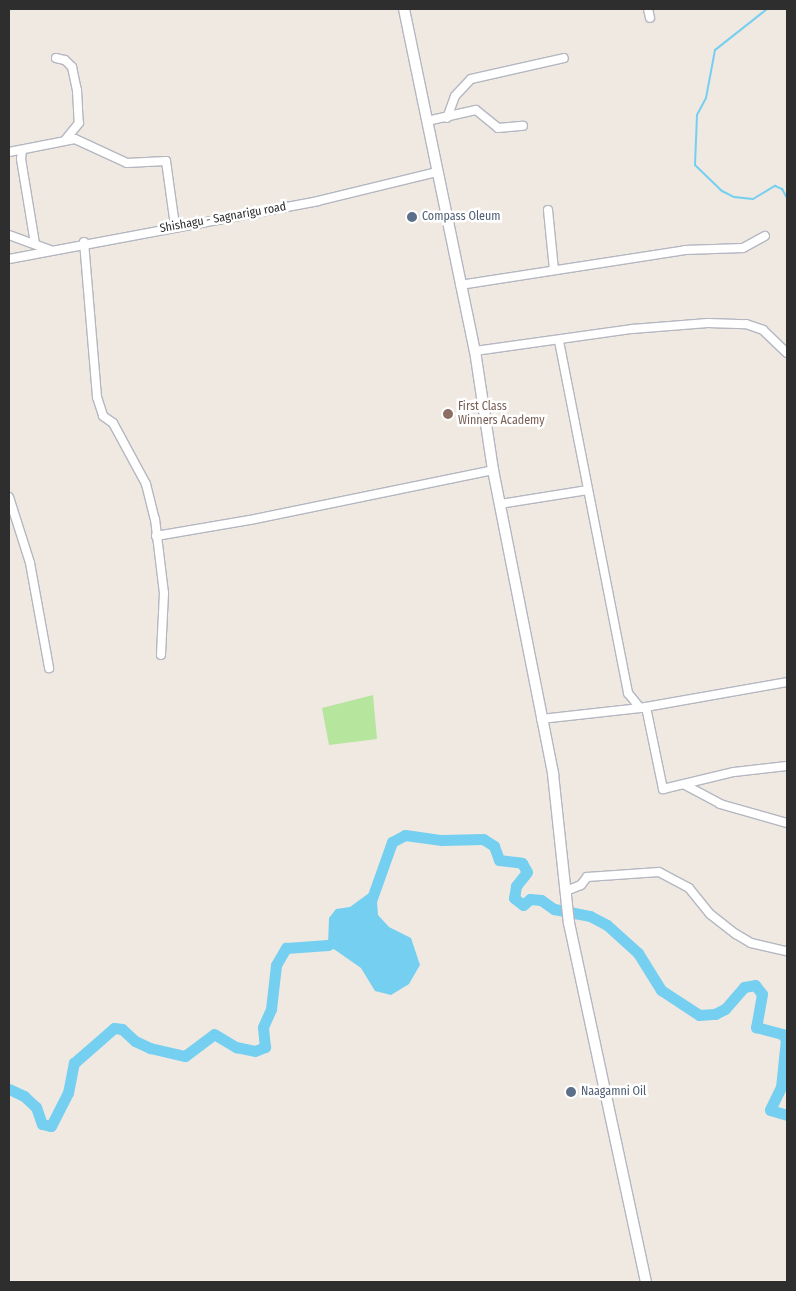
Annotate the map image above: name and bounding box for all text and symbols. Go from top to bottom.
street label: Shishagu - Sagnarigu road [159,200,287,236]
place label: Compass Oleum [422,210,500,224]
marker: Compass Oleum [406,211,418,223]
place label: First Class Winners Academy [458,400,545,428]
marker: First Class Winners Academy [442,408,454,420]
place label: Naagamni Oil [581,1085,646,1099]
marker: Naagamni Oil [565,1086,577,1098]

